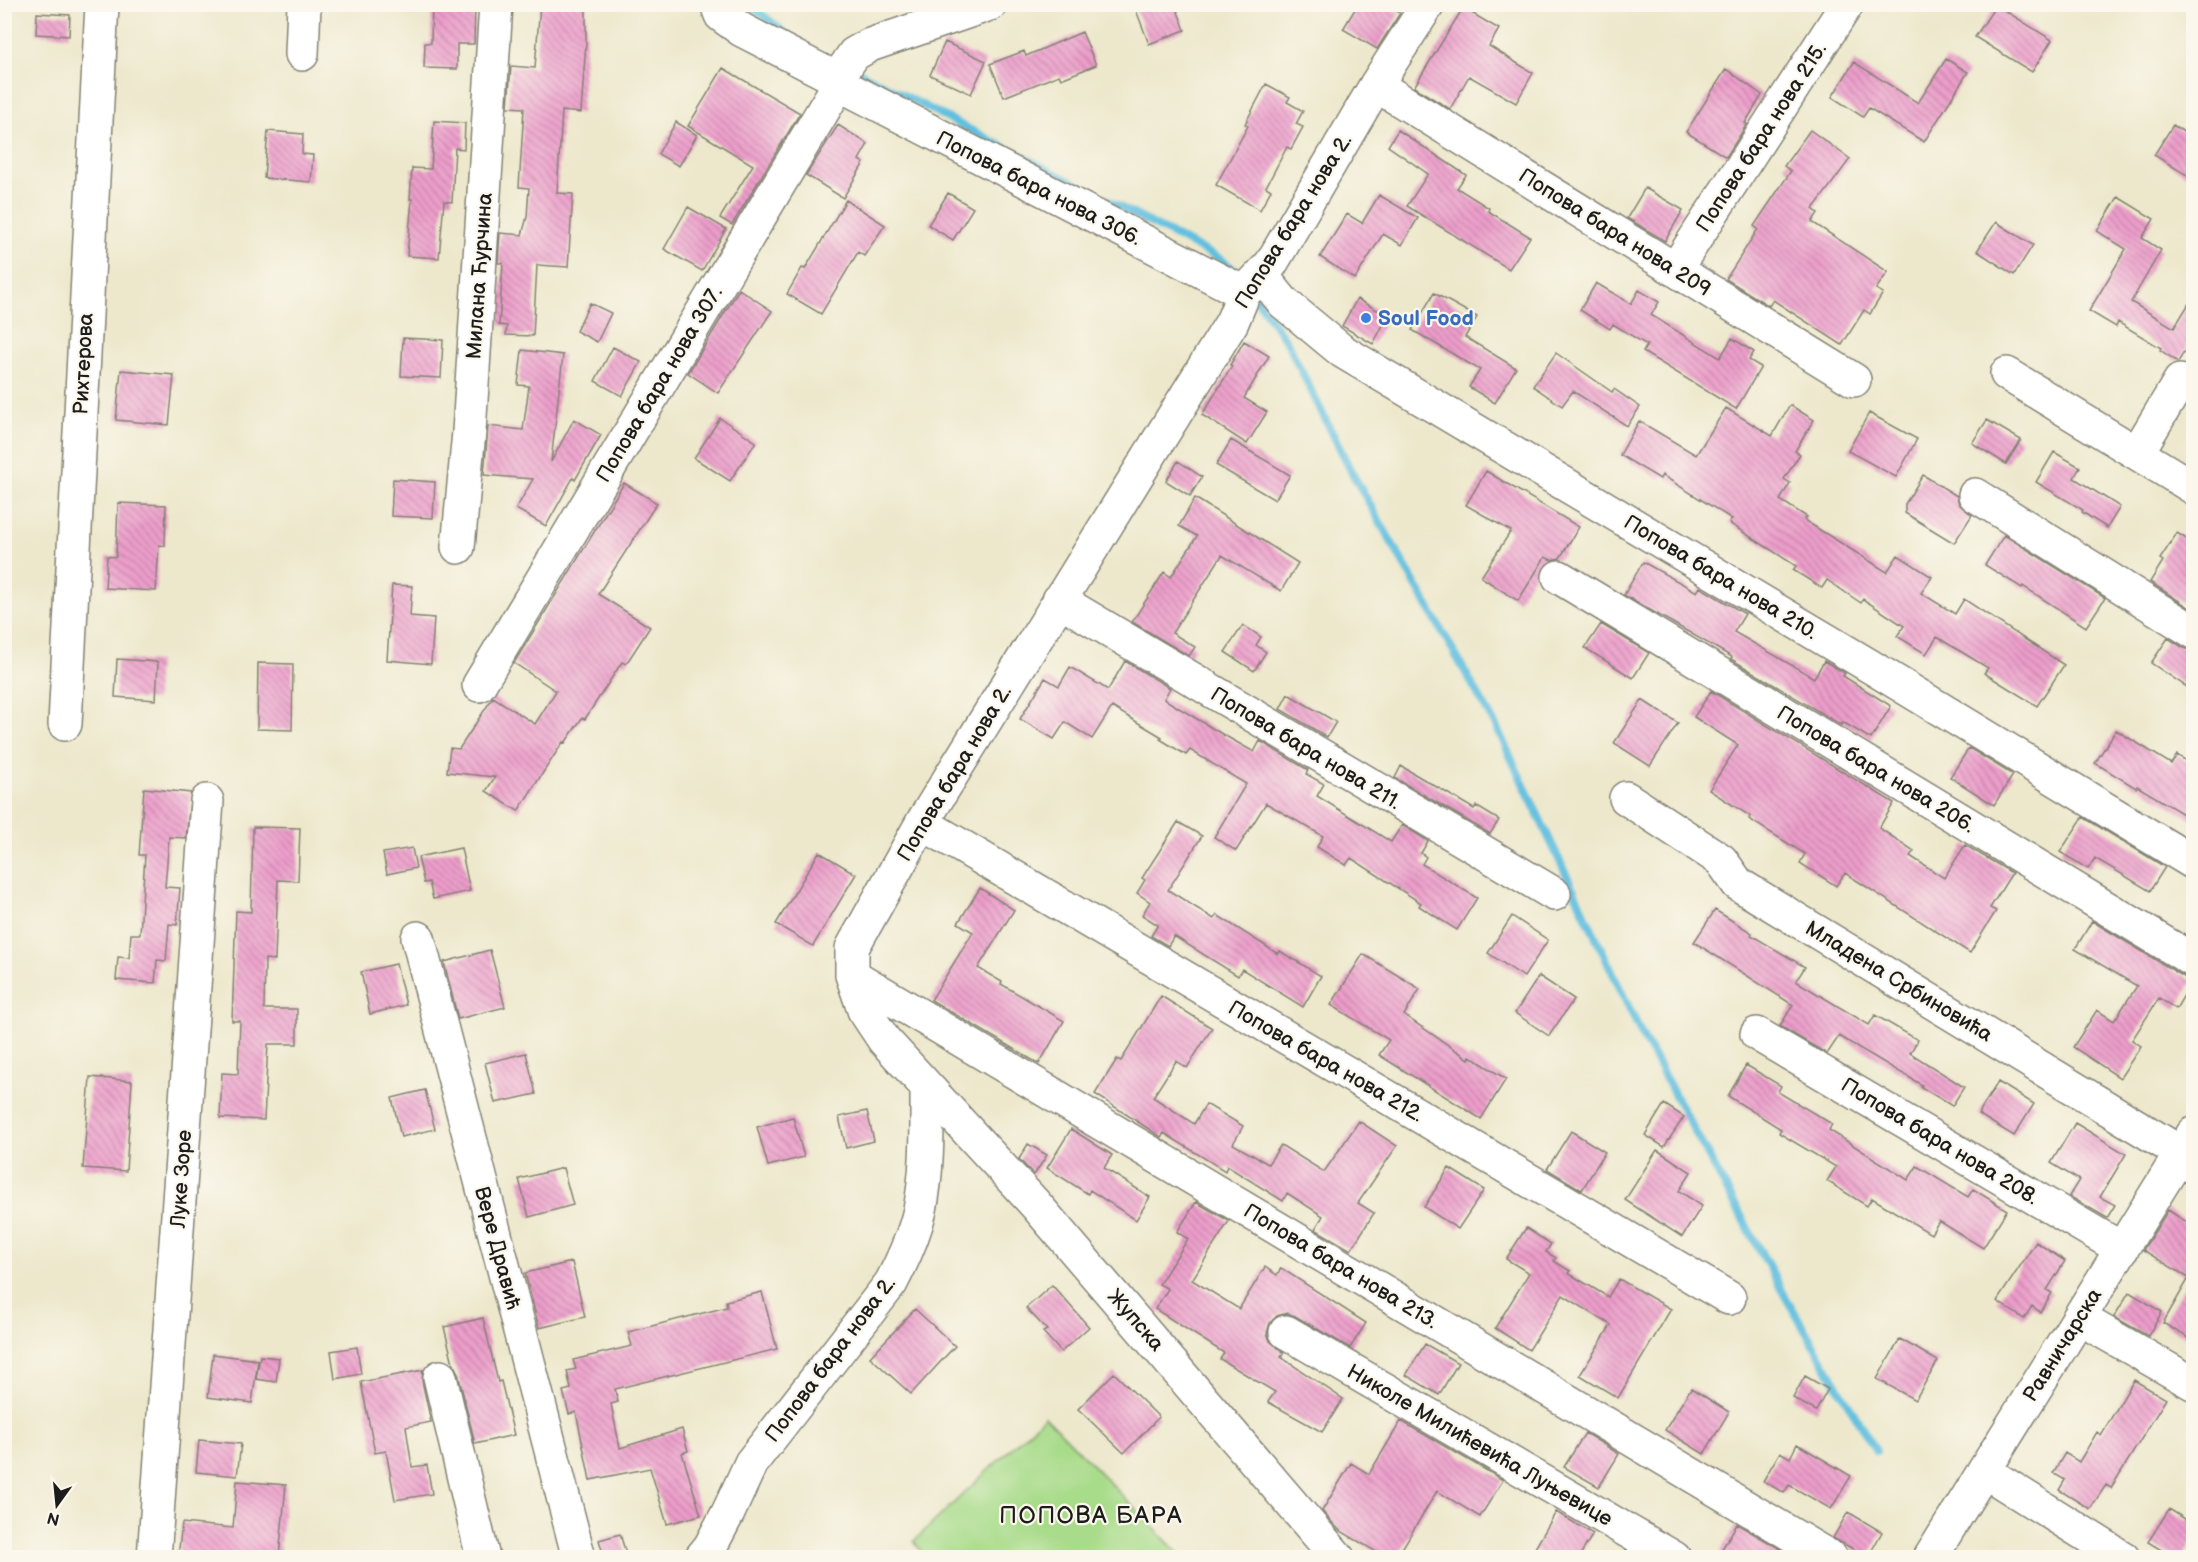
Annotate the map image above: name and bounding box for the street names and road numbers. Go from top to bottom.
street label: Попова бара нова 215. [1691,38,1832,237]
street label: Попова бара нова 306. [932,126,1146,251]
street label: Попова бара нова 2. [1230,129,1357,313]
street label: Попова бара нова 209 [1514,163,1715,302]
street label: Милана Ћурчина [461,191,498,360]
street label: Попова бара нова 307. [591,282,728,487]
street label: Рихтерова [68,312,99,416]
street label: Попова бара нова 210. [1619,510,1822,645]
street label: Попова бара нова 2. [892,681,1017,866]
street label: Попова бара нова 211. [1206,682,1405,815]
street label: Попова бара нова 206. [1772,700,1979,838]
street label: Младена Србиновића [1801,916,1997,1048]
street label: Попова бара нова 212. [1224,995,1428,1128]
street label: Попова бара нова 208. [1837,1073,2043,1210]
street label: Луке Зоре [166,1129,197,1230]
street label: Вере Дравић [469,1184,526,1312]
street label: Попова бара нова 213. [1239,1199,1442,1334]
street label: Попова бара нова 2. [760,1271,901,1447]
street label: Равничарска [2018,1283,2107,1407]
street label: Жупска [1102,1284,1170,1357]
street label: Николе Милићевића Луњевице [1343,1359,1617,1532]

